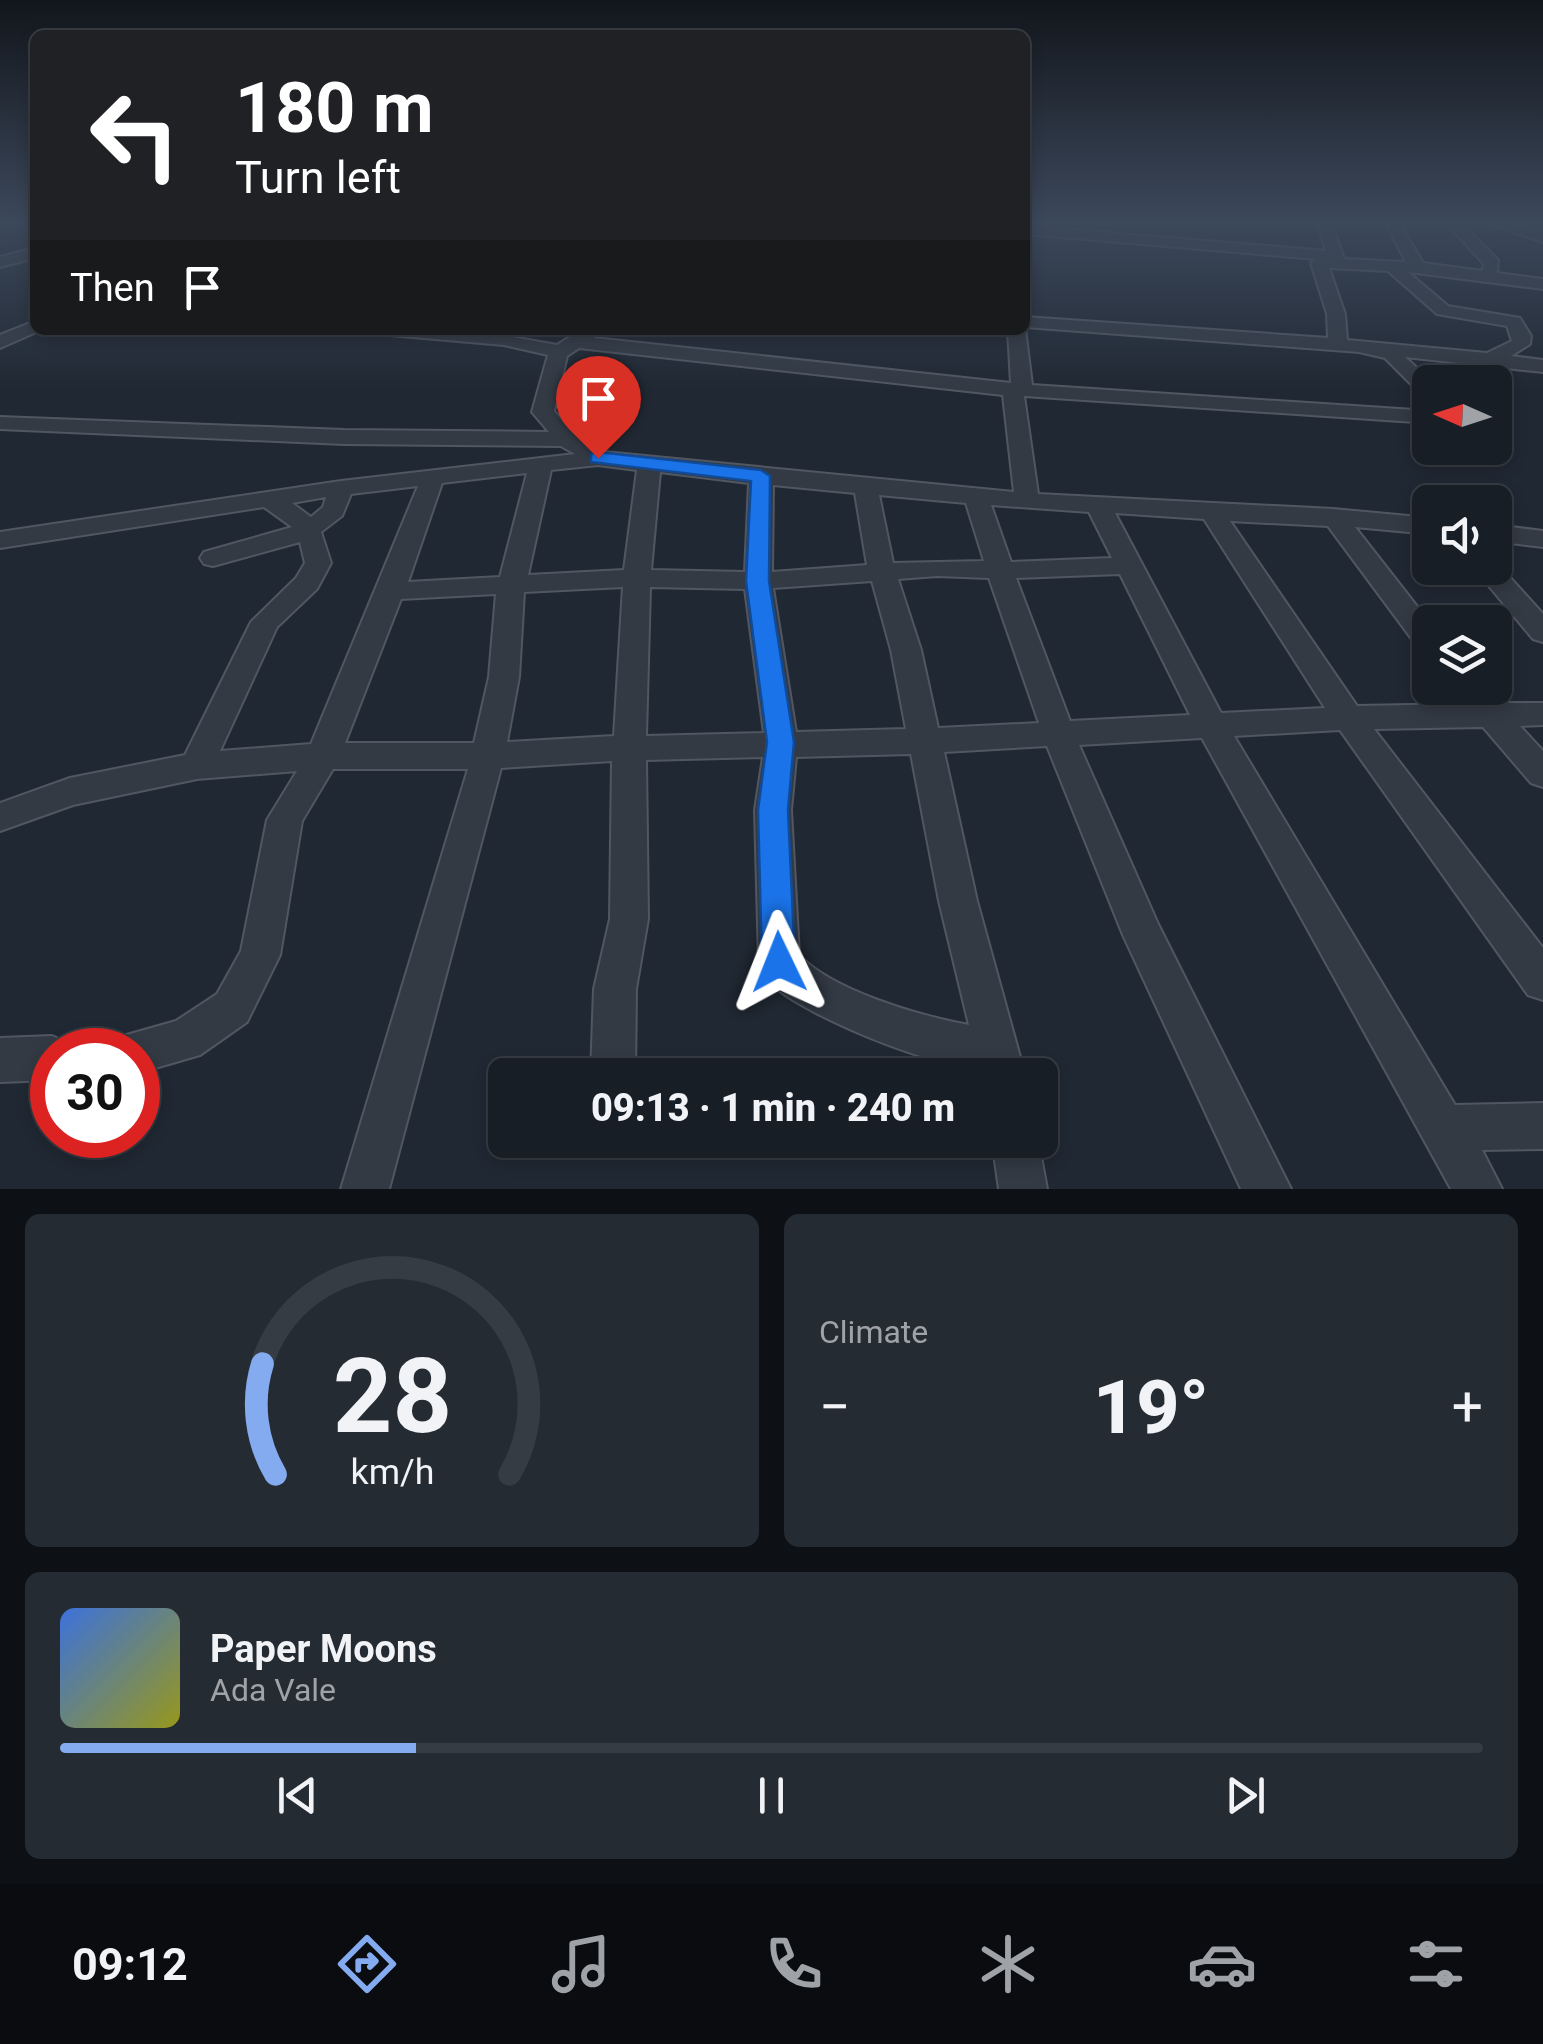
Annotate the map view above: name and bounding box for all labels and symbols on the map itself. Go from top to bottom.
pin [556,356,641,459]
north arrow [1412,365,1512,465]
position arrow [727,910,831,1014]
speed limit sign: 30 [30,1028,160,1158]

